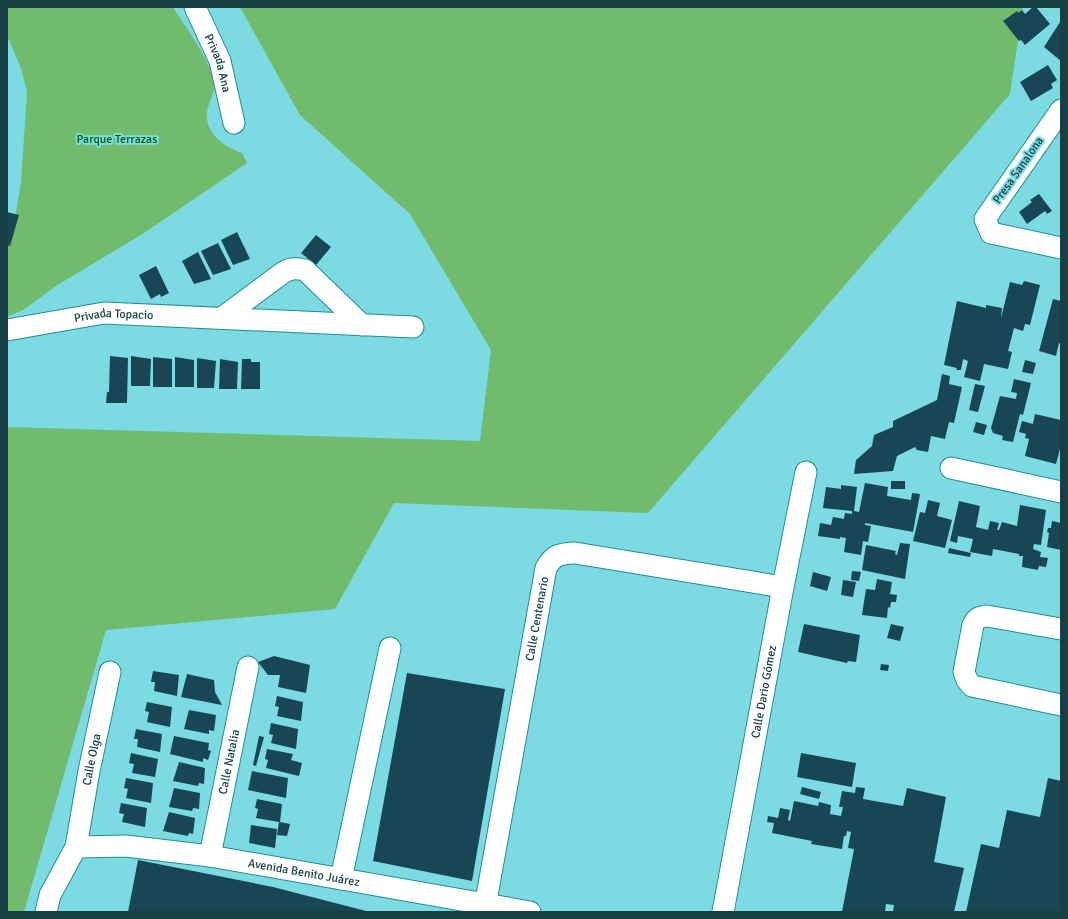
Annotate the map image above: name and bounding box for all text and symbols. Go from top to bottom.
street label: Privada Ana [201,32,234,94]
park label: Parque Terrazas [77,132,157,147]
street label: Presa Sanalona [990,134,1047,207]
street label: Privada Topacio [73,306,154,326]
street label: Calle Centenario [522,575,552,662]
street label: Calle Dario Gómez [748,644,780,739]
street label: Calle Natalia [216,728,243,796]
street label: Calle Olga [80,732,105,787]
street label: Avenida Benito Juárez [247,856,361,890]

